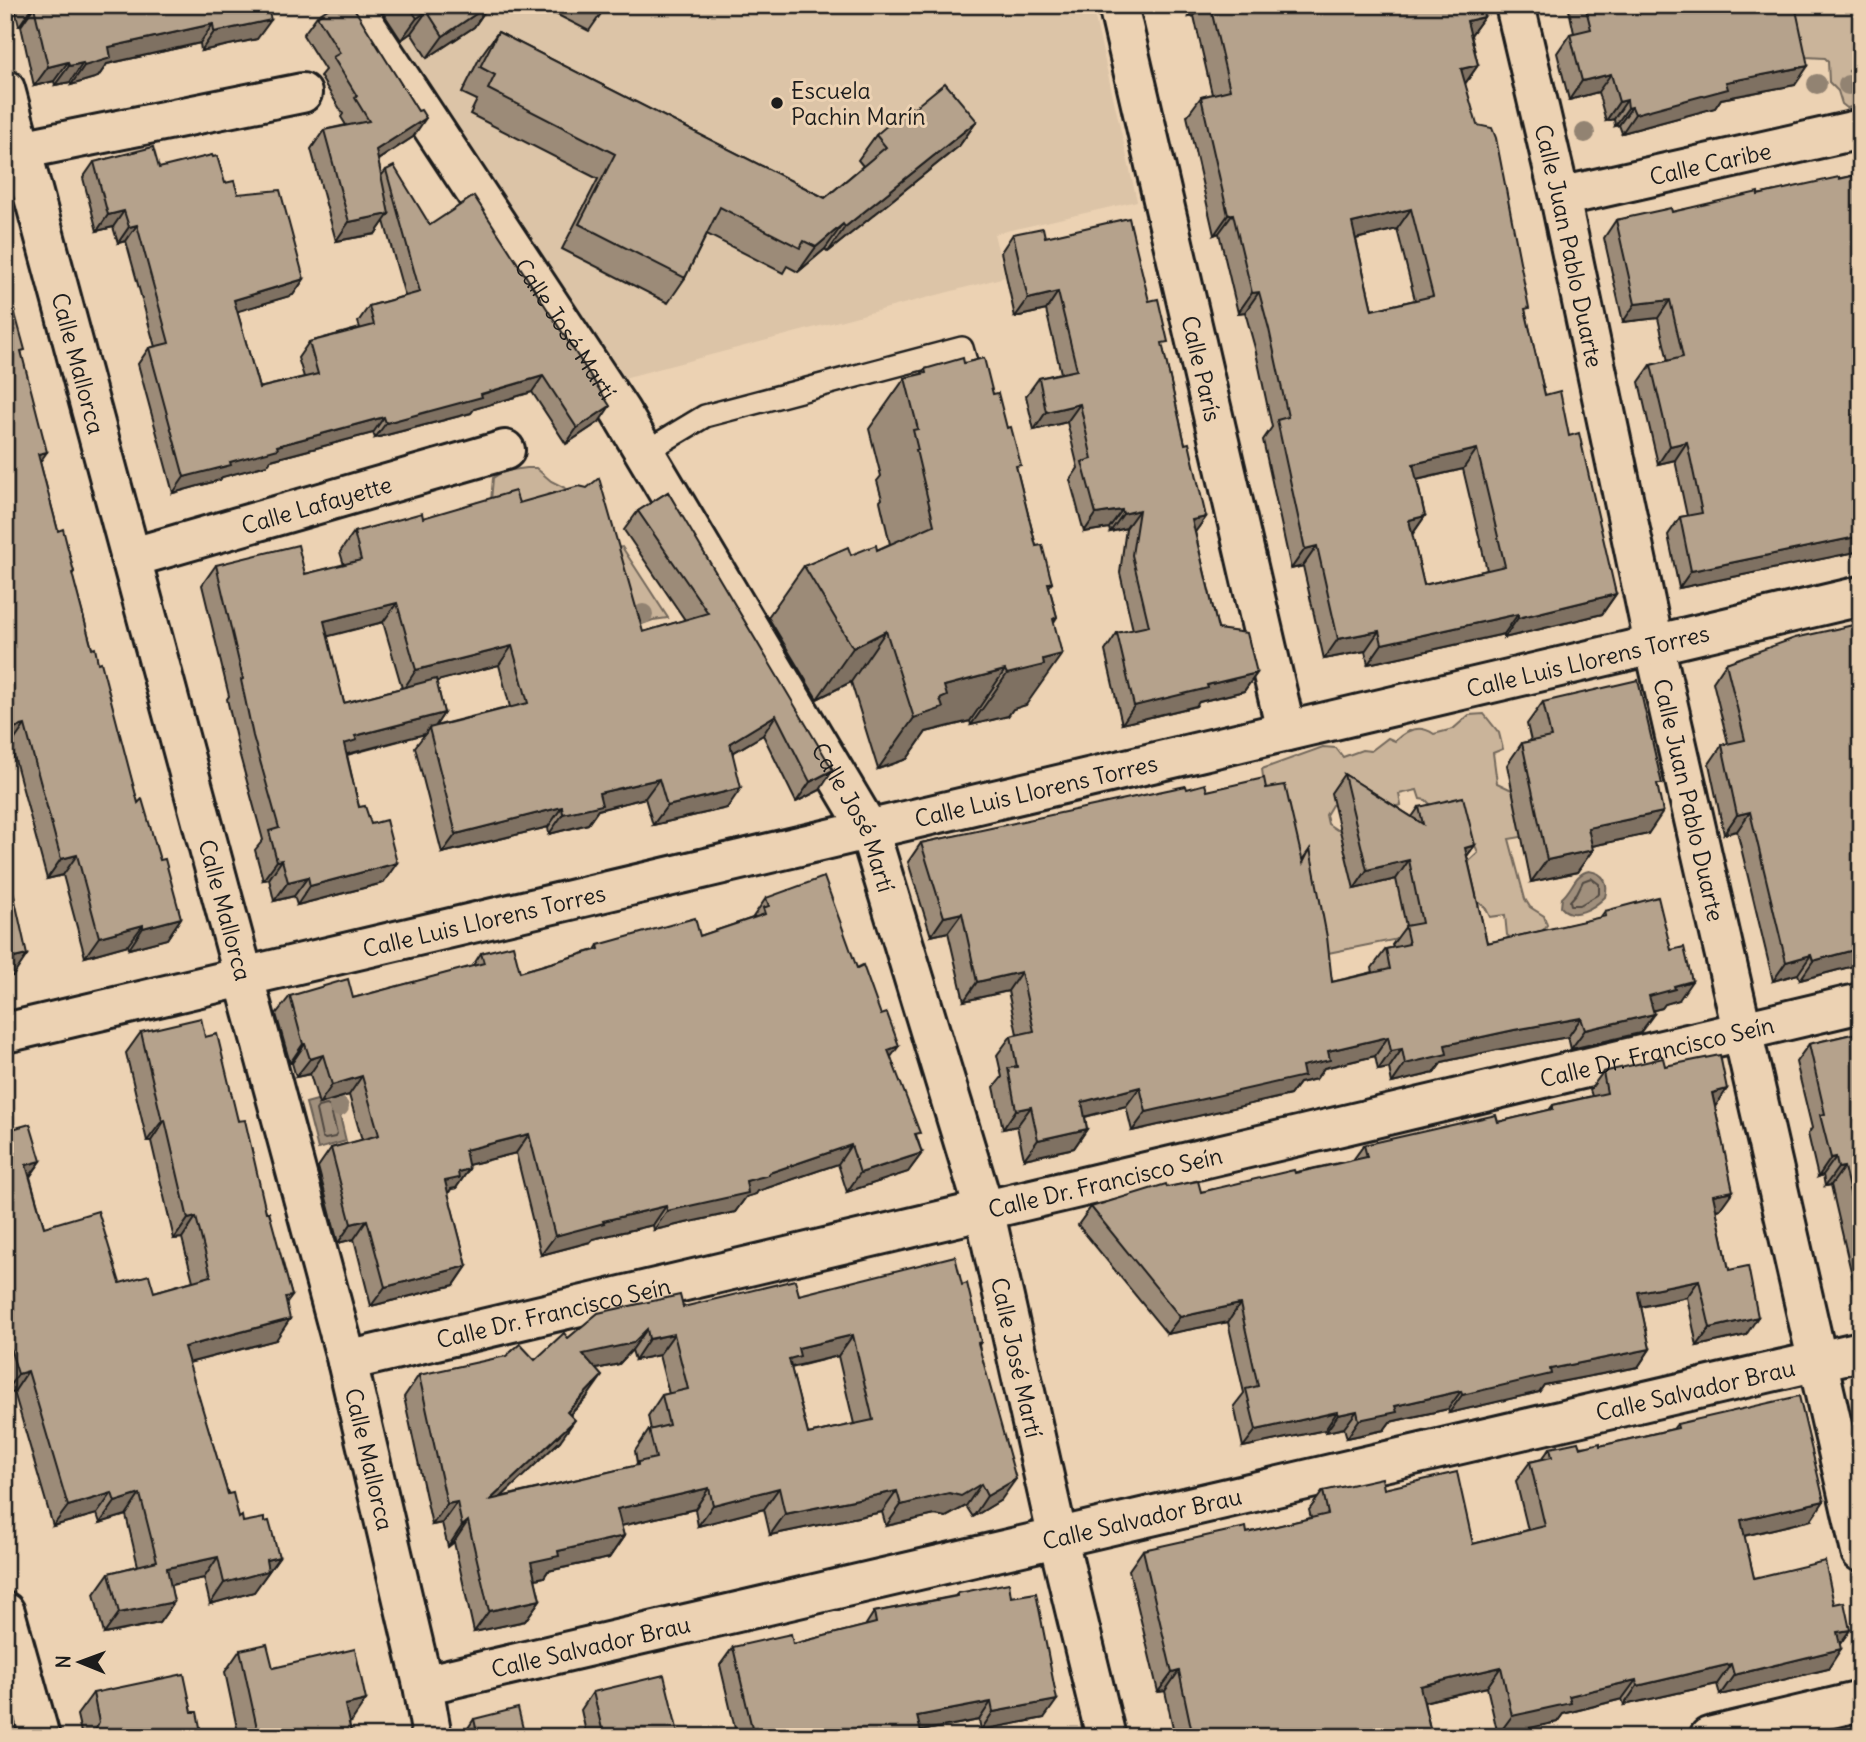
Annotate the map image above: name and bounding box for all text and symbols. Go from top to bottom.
place label: Escuela Pachin Marín [791,76,926,131]
marker: Escuela Pachin Marín [769,95,785,111]
street label: Calle Juan Pablo Duarte [1529,121,1610,370]
street label: Calle Caribe [1647,135,1774,191]
street label: Calle José Martí [509,253,623,405]
street label: Calle Mallorca [46,289,112,437]
street label: Calle París [1176,313,1228,424]
street label: Calle Lafayette [238,469,395,540]
street label: Calle Luis Llorens Torres [1463,618,1712,703]
street label: Calle Juan Pablo Duarte [1648,676,1731,924]
street label: Calle José Martí [806,737,901,895]
street label: Calle Luis Llorens Torres [912,748,1160,833]
street label: Calle Mallorca [193,836,259,984]
street label: Calle Luis Llorens Torres [360,878,608,963]
street label: Calle Dr. Francisco Seín [1537,1010,1777,1093]
street label: Calle Dr. Francisco Seín [985,1140,1225,1223]
street label: Calle Dr. Francisco Seín [433,1271,673,1354]
street label: Calle José Martí [985,1275,1049,1440]
street label: Calle Salvador Brau [1593,1352,1798,1427]
street label: Calle Mallorca [339,1385,401,1533]
street label: Calle Salvador Brau [1039,1481,1244,1555]
street label: Calle Salvador Brau [488,1609,693,1683]
north arrow [46,1626,116,1696]
text: N [51,1655,75,1668]

